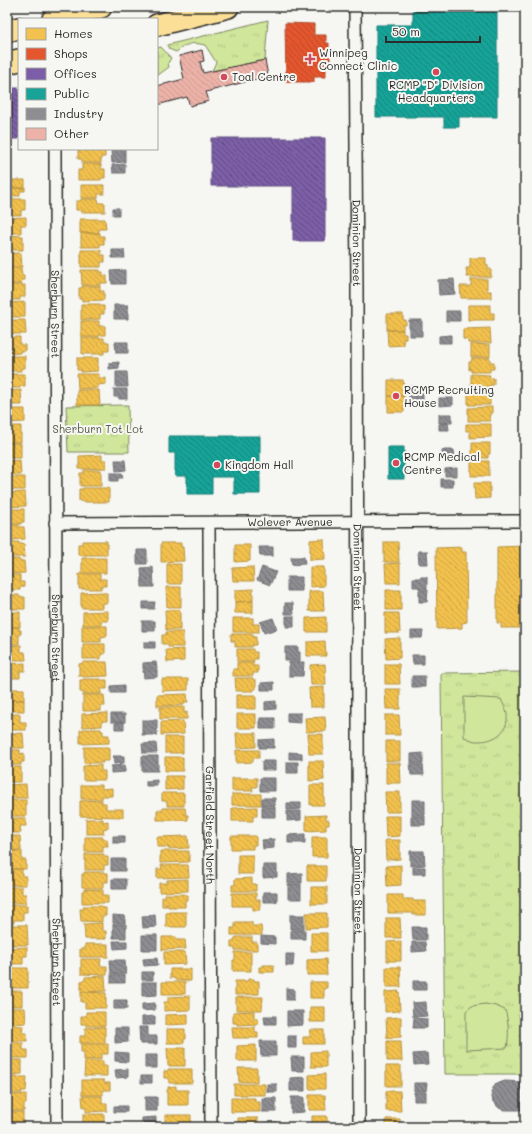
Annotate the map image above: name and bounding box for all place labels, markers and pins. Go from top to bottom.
place label: Winnipeg Connect Clinic [319,45,397,73]
marker: Winnipeg Connect Clinic [304,53,316,65]
marker: RCMP "D" Division Headquarters [431,67,441,77]
place label: Toal Centre [232,69,296,84]
marker: Toal Centre [219,72,229,82]
place label: RCMP "D" Division Headquarters [389,77,483,105]
place label: RCMP Recruiting House [404,382,494,410]
marker: RCMP Recruiting House [391,391,401,401]
place label: RCMP Medical Centre [404,449,480,477]
place label: Kingdom Hall [225,457,294,472]
marker: RCMP Medical Centre [391,458,401,468]
marker: Kingdom Hall [212,460,222,470]

